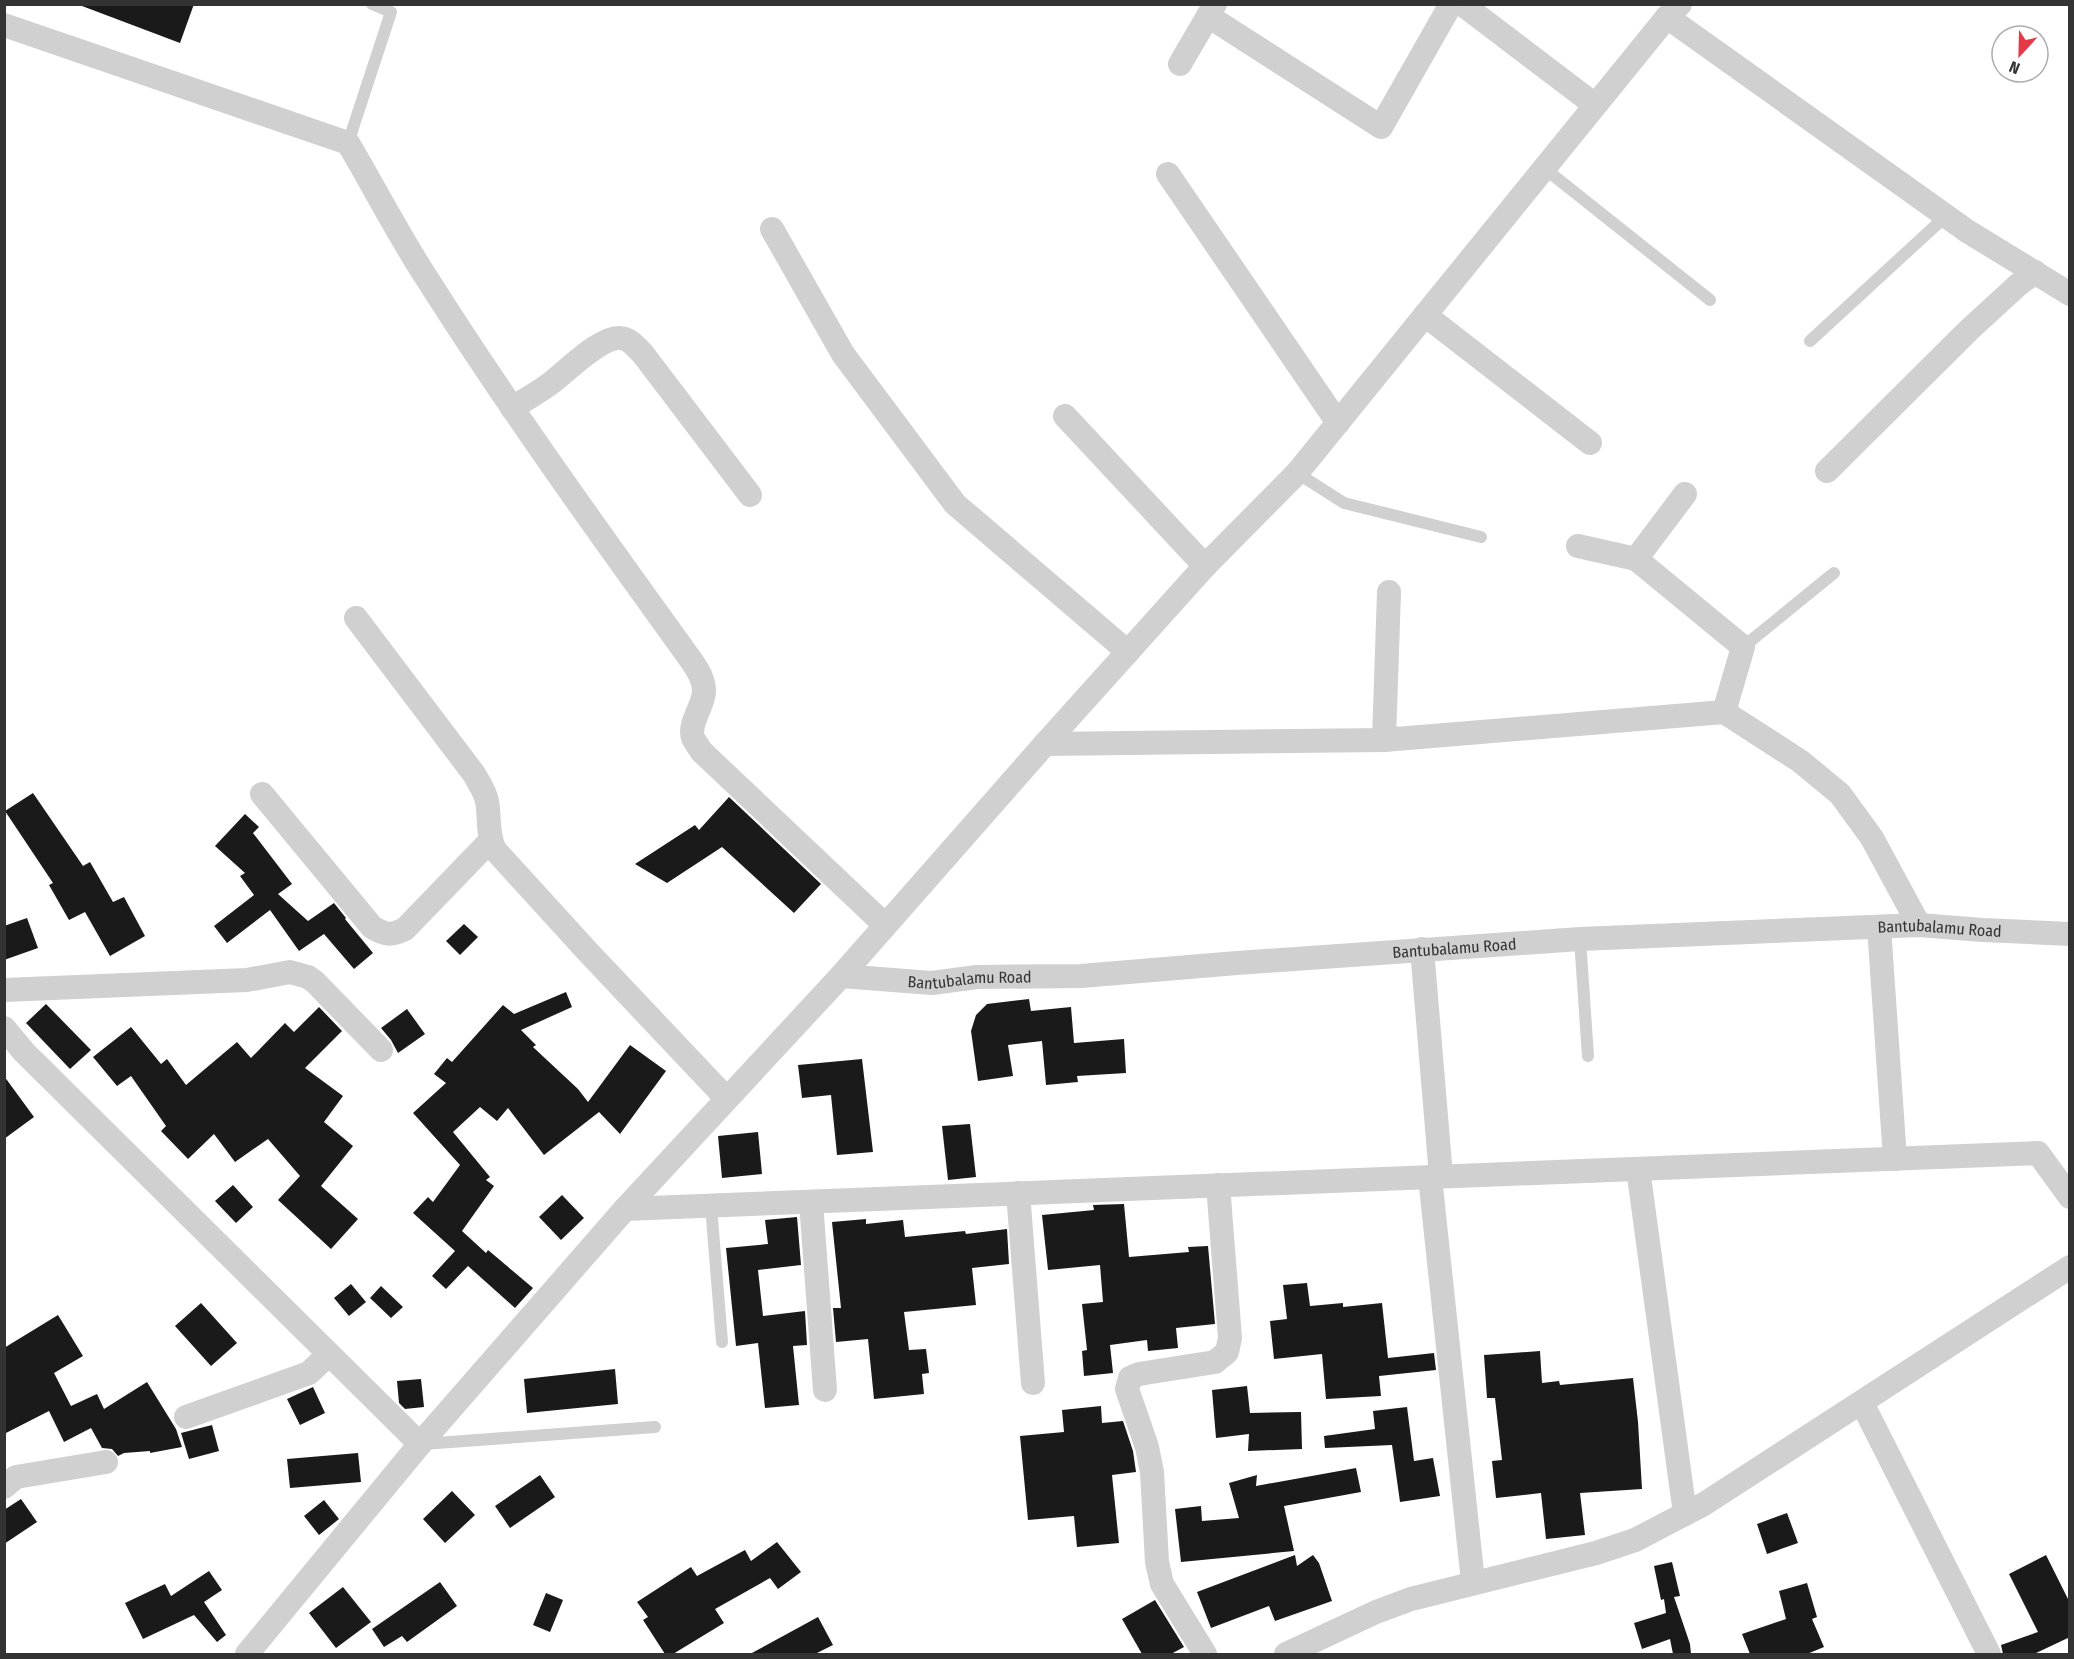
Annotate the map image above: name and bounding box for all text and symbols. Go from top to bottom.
north arrow [1990,24,2050,84]
text: N [2007,57,2023,78]
street label: Bantubalamu Road [1877,916,2002,941]
street label: Bantubalamu Road [1392,934,1517,962]
street label: Bantubalamu Road [907,967,1032,993]

